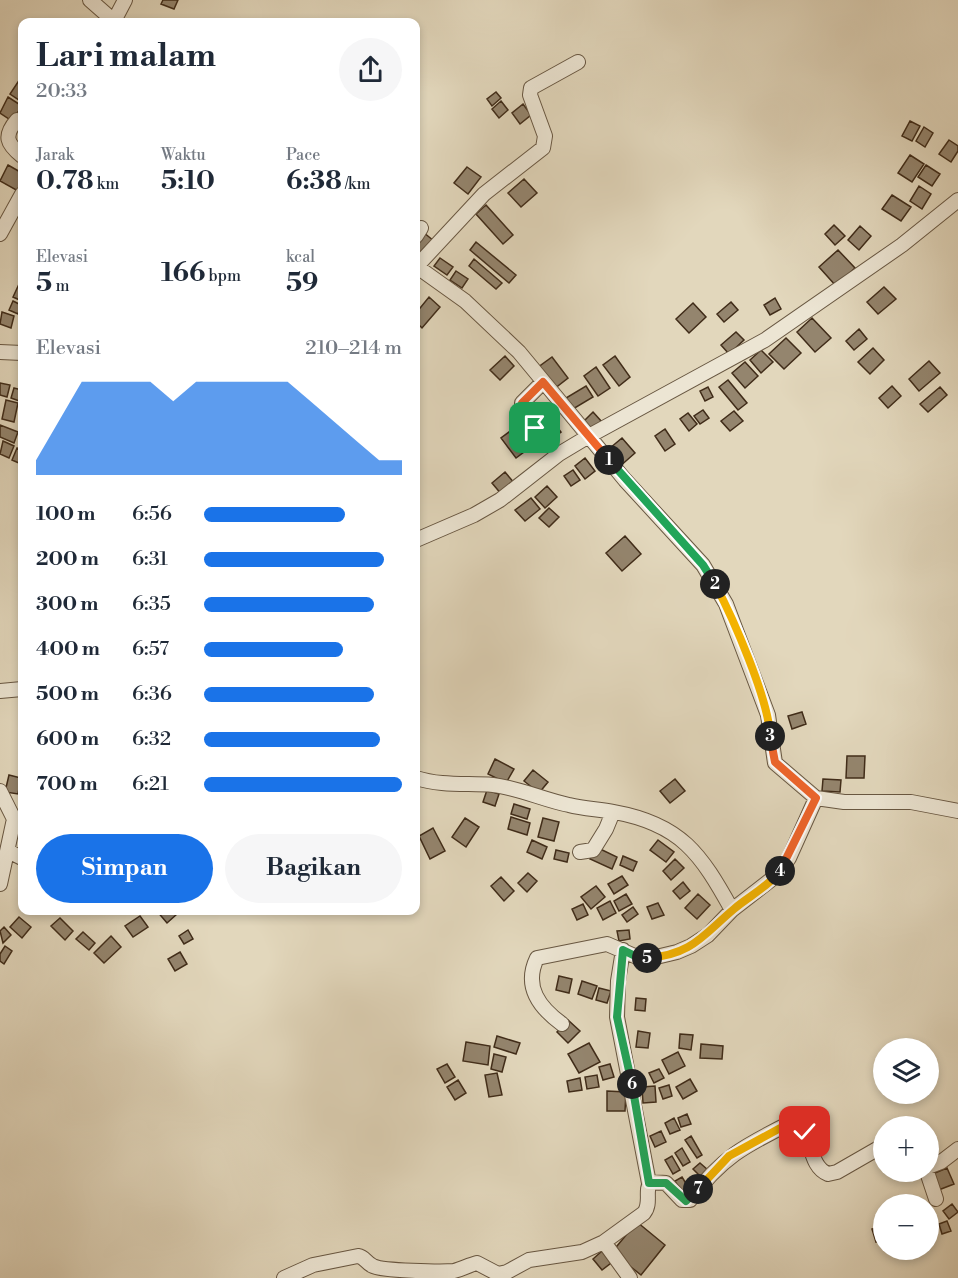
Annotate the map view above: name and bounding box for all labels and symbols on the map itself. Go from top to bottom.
pin [509,402,560,453]
pin: 1 [594,445,624,475]
pin: 2 [700,569,730,599]
pin: 3 [755,721,785,751]
pin: 4 [765,856,795,886]
pin: 5 [632,943,662,973]
pin: 6 [617,1069,647,1099]
pin [779,1106,830,1157]
pin: 7 [683,1174,713,1204]

